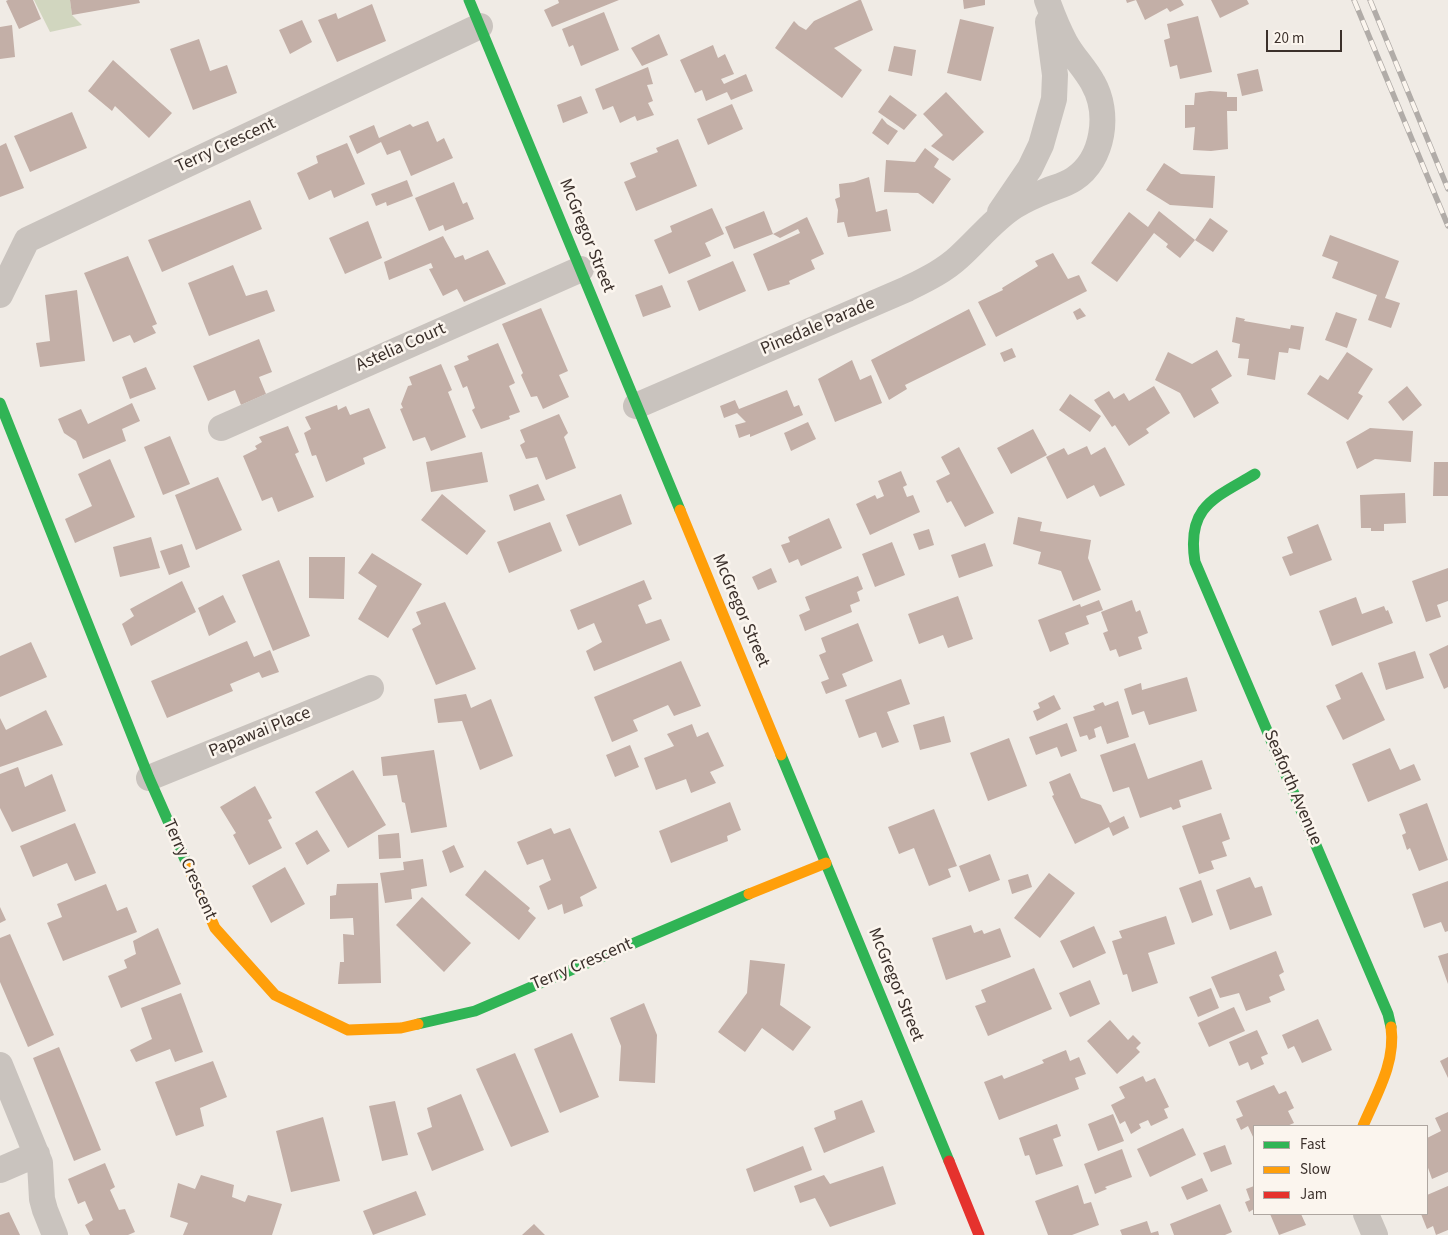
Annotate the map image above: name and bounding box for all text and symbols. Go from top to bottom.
scale bar [1268,20,1344,52]
text: 20 m [1274,28,1304,49]
street label: Terry Crescent [173,113,279,179]
street label: McGregor Street [553,176,619,296]
street label: Pinedale Parade [758,293,878,361]
street label: Astelia Court [353,319,449,377]
street label: McGregor Street [706,551,774,671]
street label: Papawai Place [206,703,314,763]
street label: Seaforth Avenue [1258,727,1326,849]
street label: Terry Crescent [157,816,221,924]
street label: McGregor Street [862,925,928,1045]
street label: Terry Crescent [528,934,636,996]
legend [1253,1125,1428,1215]
text: Fast [1300,1134,1326,1155]
text: Slow [1300,1159,1331,1180]
text: Jam [1300,1184,1327,1205]

